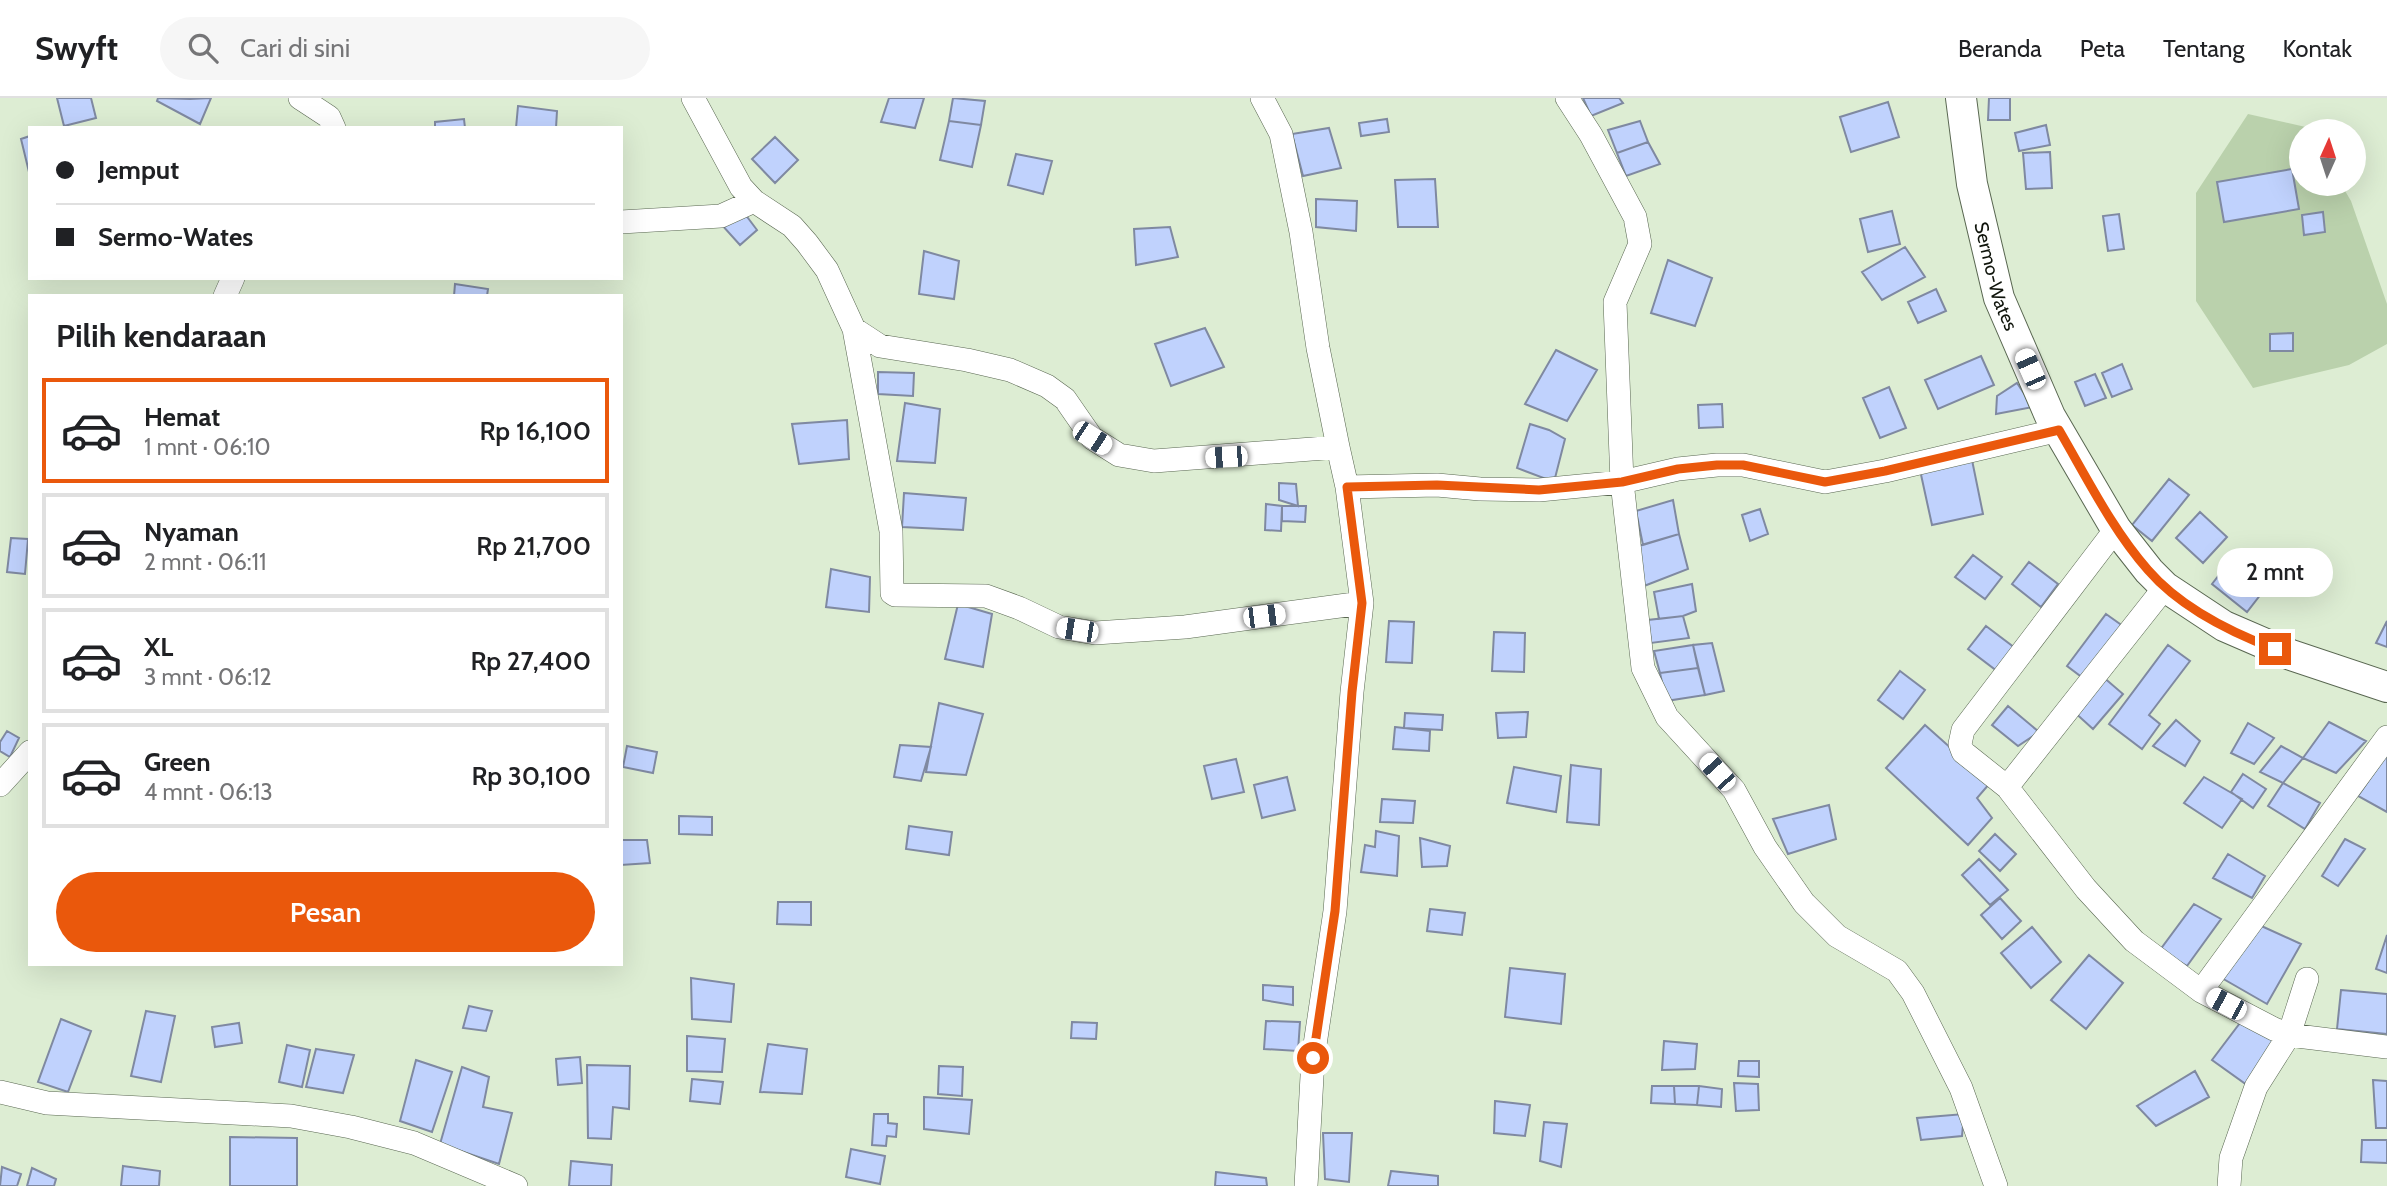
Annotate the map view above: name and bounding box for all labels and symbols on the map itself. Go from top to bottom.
north arrow [2289,119,2366,196]
street label: Sermo-Wates [1970,220,2023,334]
car [2012,346,2049,392]
car [1069,418,1116,458]
car [1205,445,1248,469]
callout: 2 mnt [2217,547,2333,596]
car [1242,603,1287,629]
car [1055,616,1100,644]
route end [2259,633,2291,665]
car [1696,749,1739,795]
car [2203,985,2250,1023]
route start [1297,1042,1329,1074]

